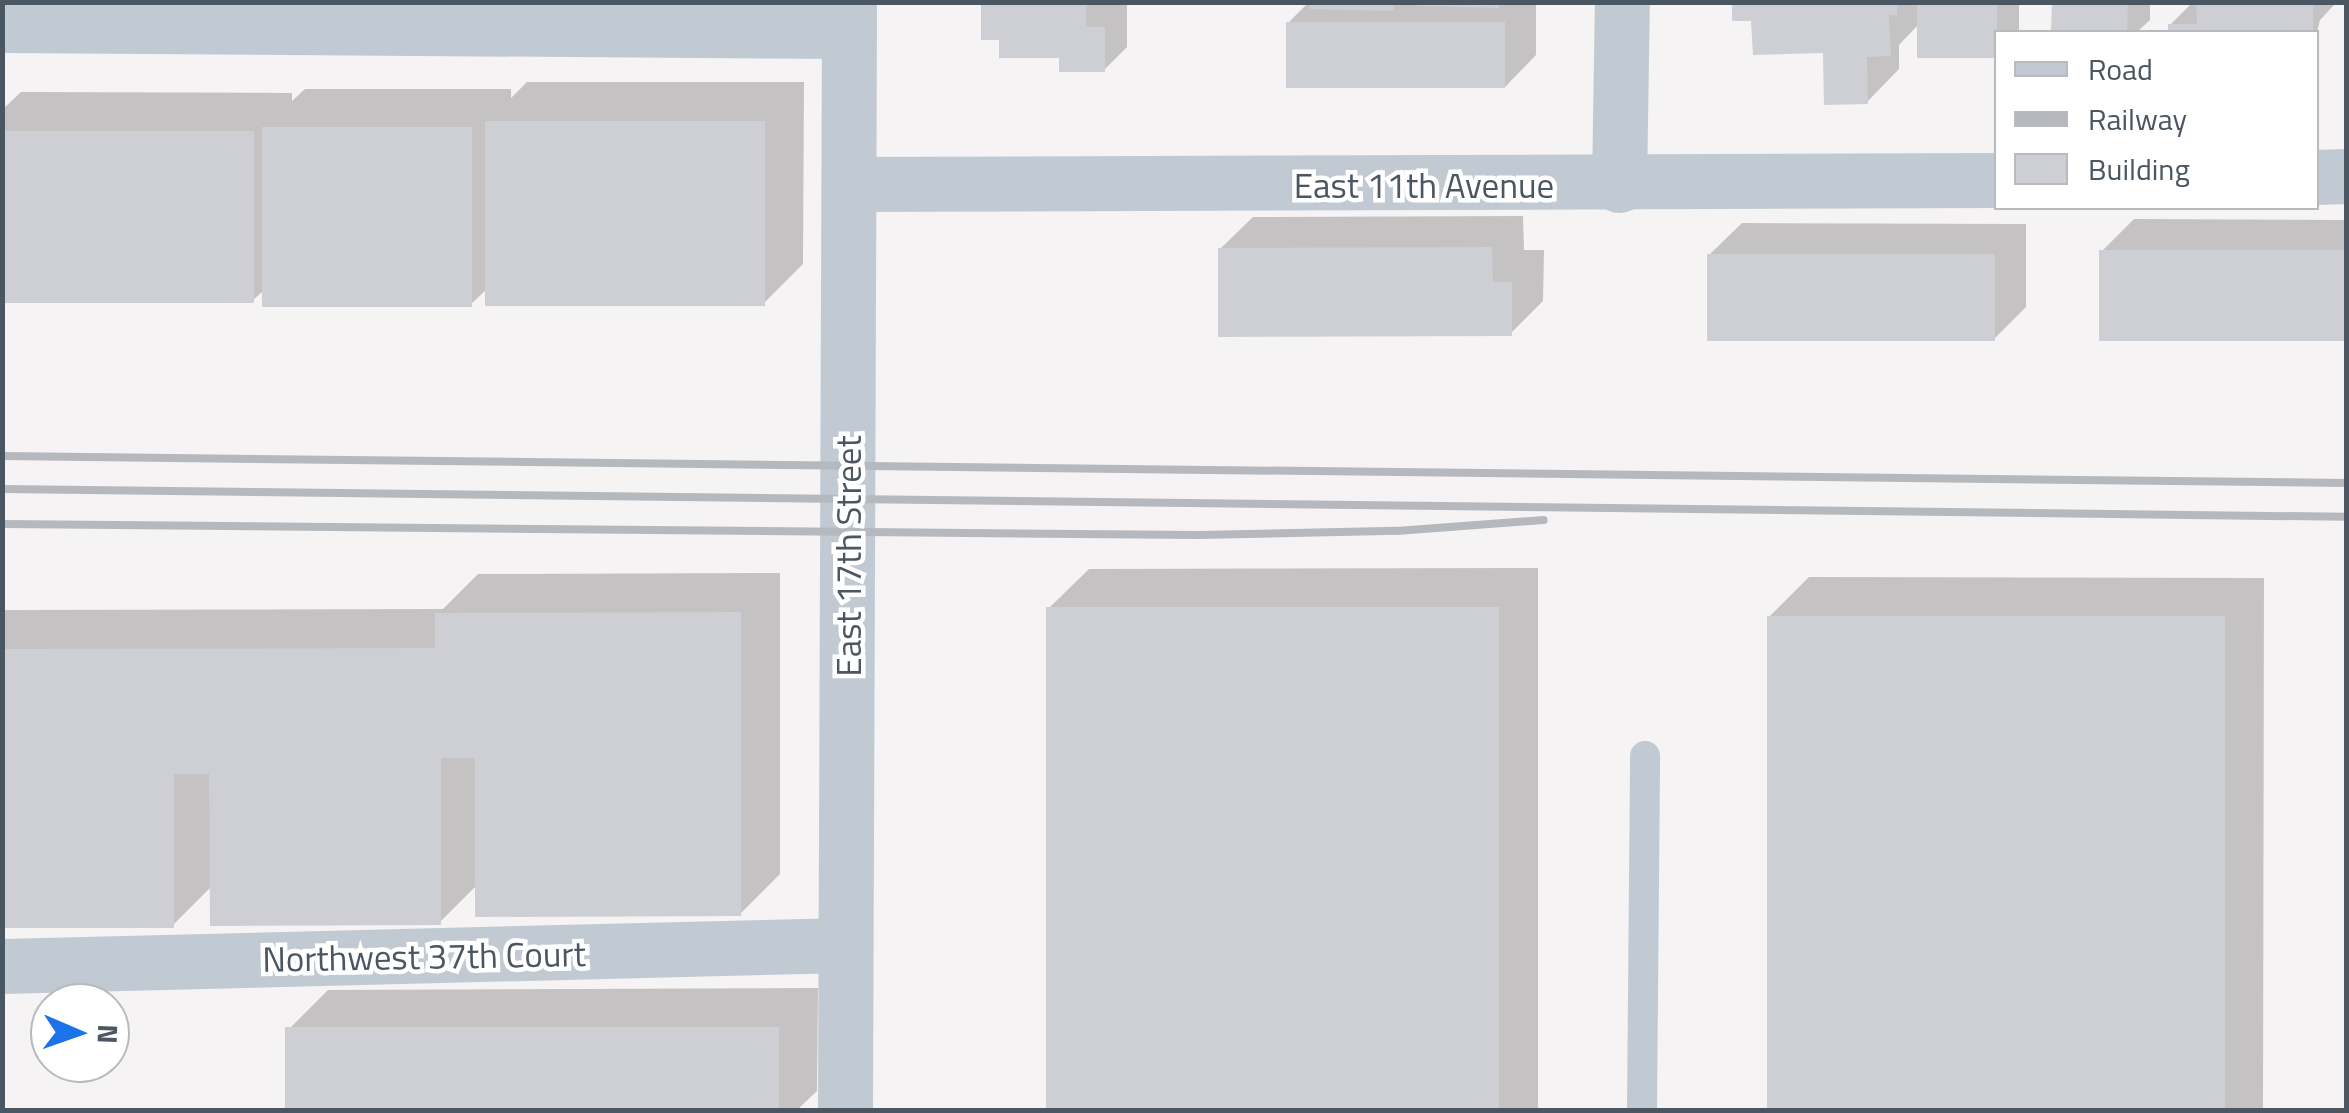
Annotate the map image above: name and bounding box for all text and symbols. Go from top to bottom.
legend [1994,30,2319,210]
text: Road [2088,46,2153,92]
text: Railway [2088,96,2187,142]
text: Building [2088,146,2190,192]
street label: East 11th Avenue [1294,164,1554,206]
street label: East 17th Street [827,435,869,677]
street label: Northwest 37th Court [262,932,586,980]
north arrow [30,983,130,1083]
text: N [87,1024,130,1044]

